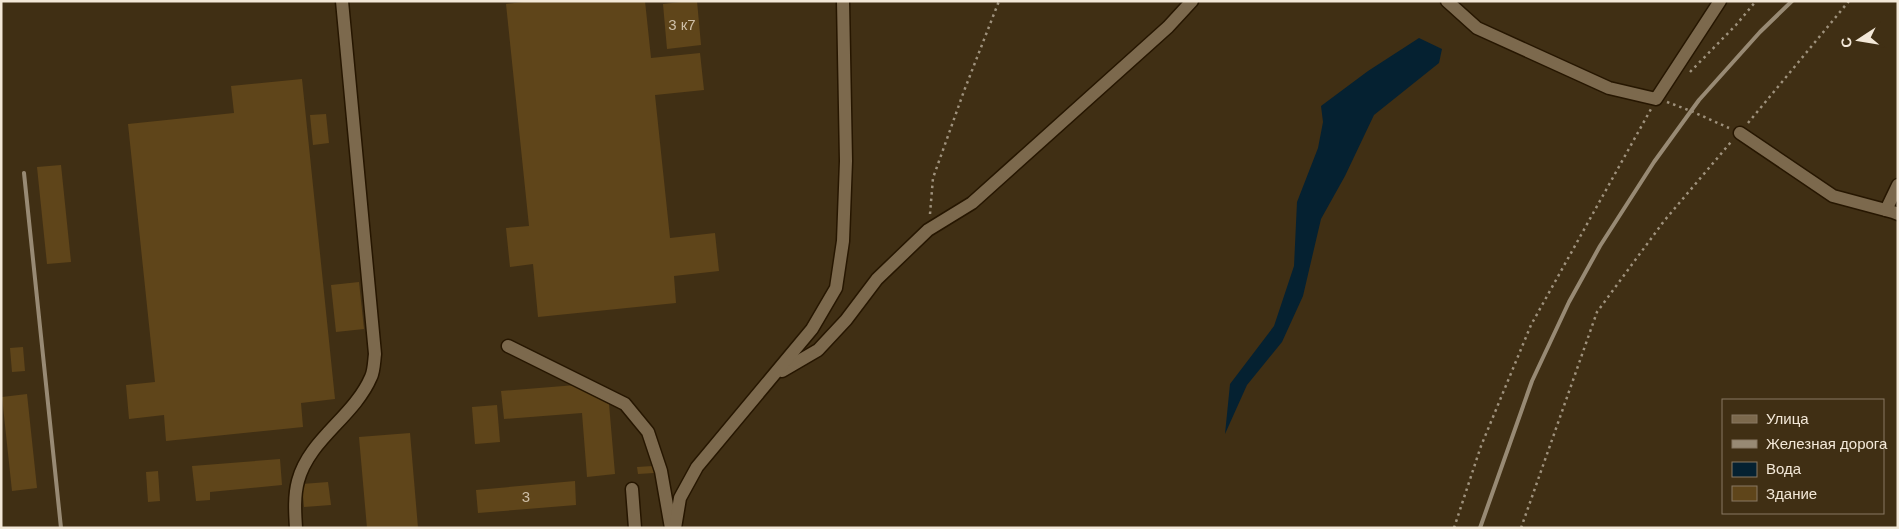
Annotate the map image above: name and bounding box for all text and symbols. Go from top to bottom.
north arrow [1834,15,1884,65]
house number: 3 к7 [668,16,696,33]
text: С [1837,36,1855,49]
legend [1722,399,1884,514]
text: Улица [1766,410,1809,427]
text: Железная дорога [1766,435,1888,452]
text: Вода [1766,460,1802,477]
text: Здание [1766,485,1817,502]
house number: 3 [522,488,530,505]

